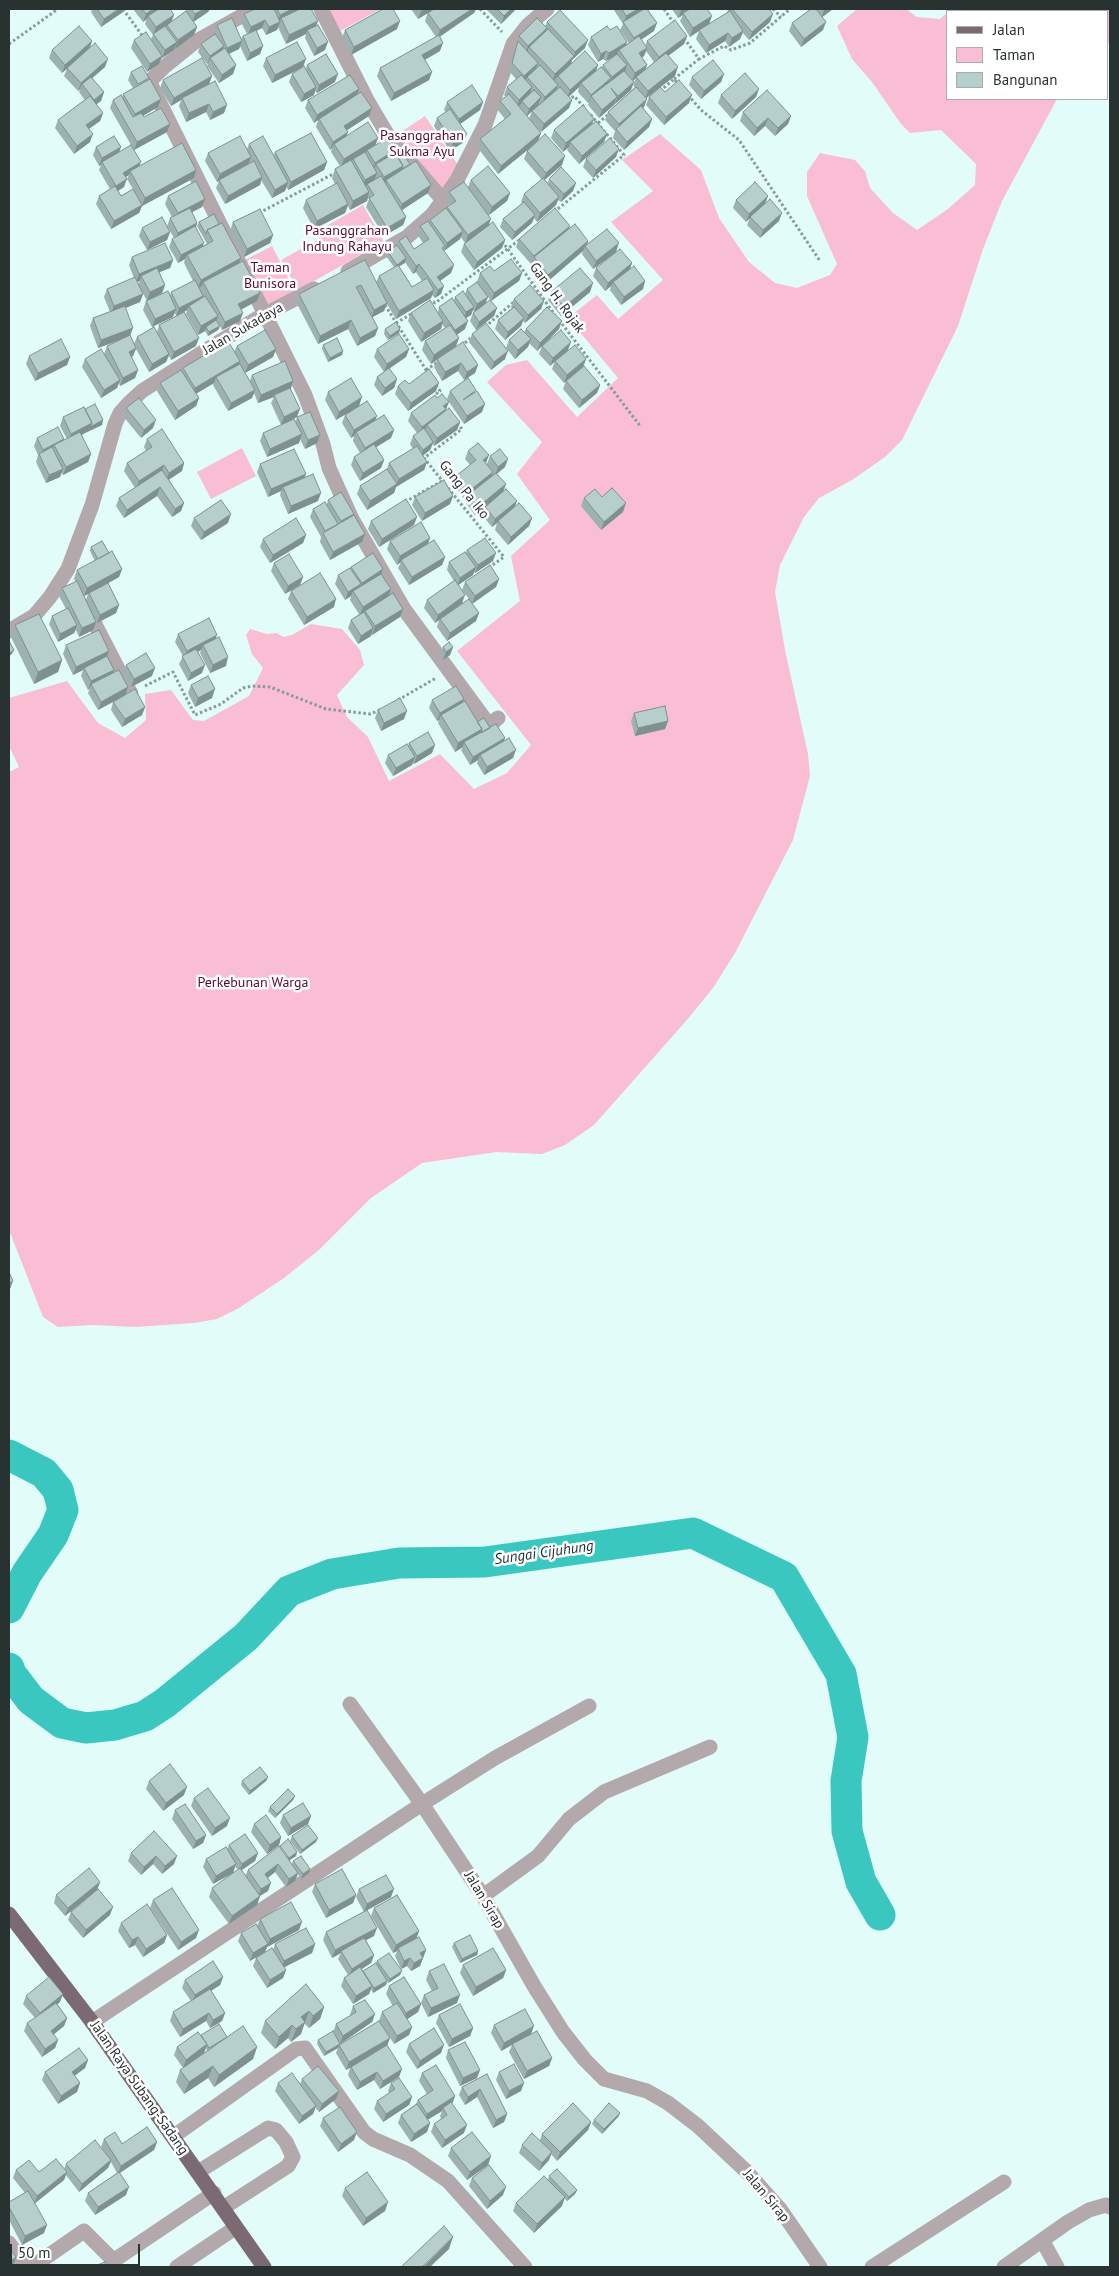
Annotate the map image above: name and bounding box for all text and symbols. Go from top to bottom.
legend [946,10,1109,100]
text: Jalan [993,20,1025,39]
text: Taman [993,45,1035,64]
text: Bangunan [993,70,1057,89]
park label: Pasanggrahan Sukma Ayu [380,128,464,160]
park label: Pasanggrahan Indung Rahayu [302,223,392,256]
street label: Gang H. Rojak [526,259,588,337]
park label: Taman Bunisora [244,260,296,292]
street label: Jalan Sukadaya [200,299,286,359]
street label: Gang Pa Iko [435,457,493,523]
park label: Perkebunan Warga [197,975,309,991]
water label: Sungai Cijuhung [493,1537,595,1569]
street label: Jalan Sirap [460,1868,508,1932]
street label: Jalan Raya Subang-Sadang [86,2018,192,2158]
street label: Jalan Sirap [739,2166,793,2226]
scale bar [12,2234,142,2266]
text: 50 m [18,2243,51,2262]

